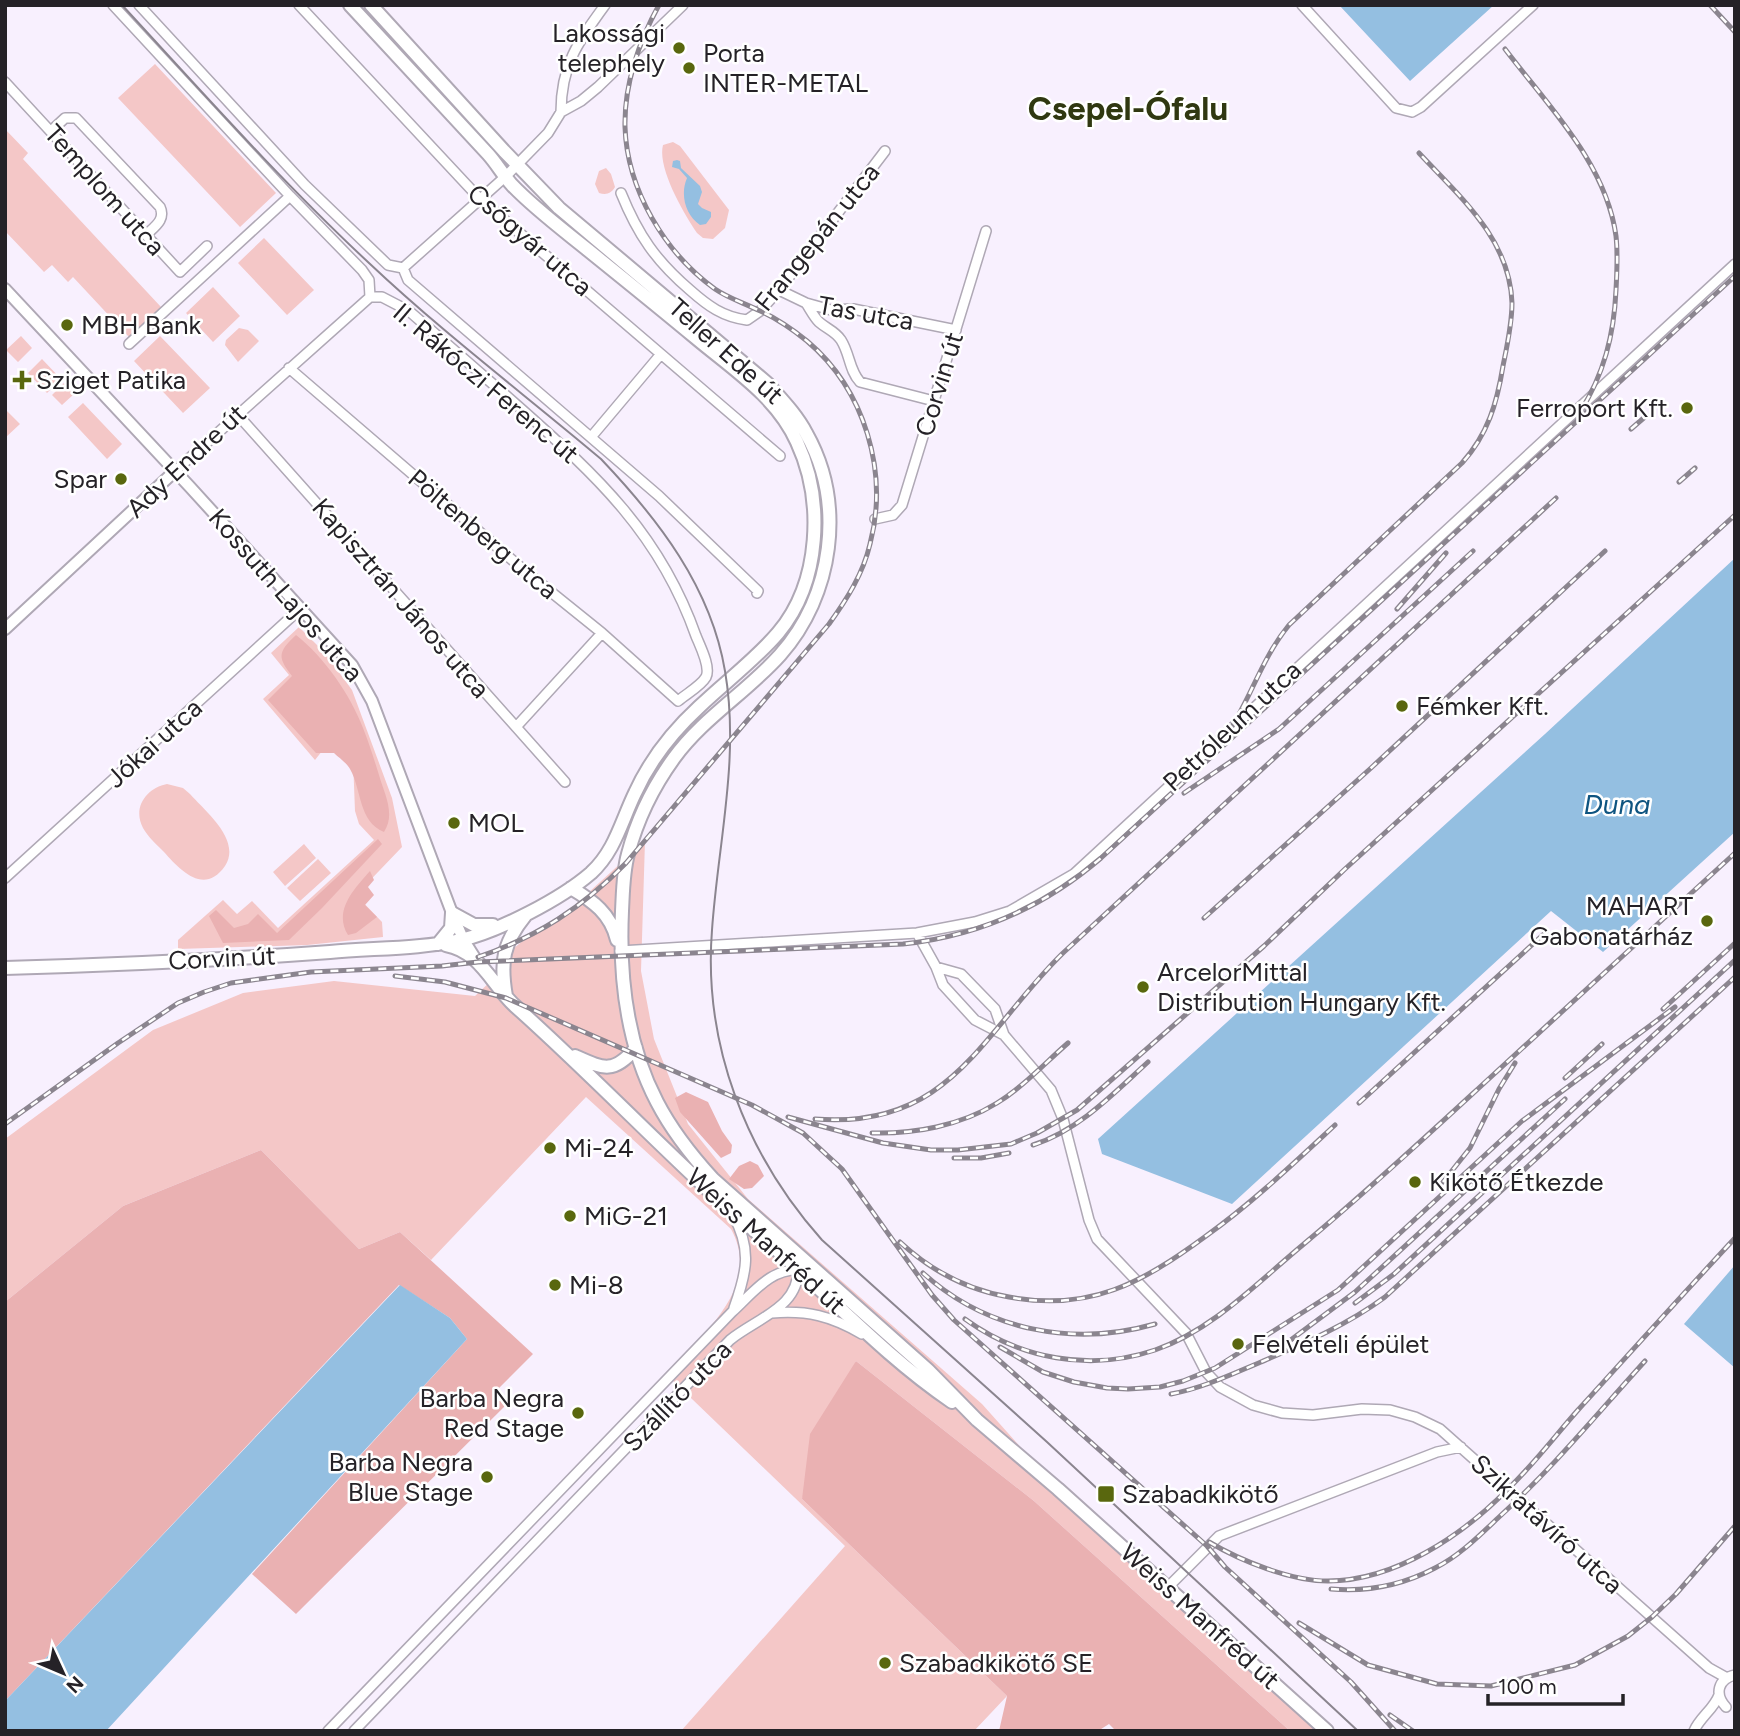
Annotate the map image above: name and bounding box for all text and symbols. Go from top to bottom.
place label: Lakossági telephely [552,17,665,79]
place label: Porta INTER-METAL [703,37,869,99]
marker: Lakossági telephely [671,40,687,56]
marker: Porta INTER-METAL [681,60,697,76]
district label: Csepel-Ófalu [1028,89,1228,128]
street label: Templom utca [38,118,172,262]
street label: Frangepán utca [748,157,886,317]
street label: Csőgyár utca [461,177,599,303]
street label: Tas utca [816,289,916,337]
street label: Teller Ede út [662,291,790,411]
street label: II. Rákóczi Ferenc út [387,296,586,470]
place label: MBH Bank [81,309,201,341]
marker: MBH Bank [59,317,75,333]
street label: Corvin út [908,328,970,440]
place label: Sziget Patika [36,364,186,396]
marker: Sziget Patika [14,372,30,388]
place label: Ferroport Kft. [1516,392,1673,424]
street label: Ady Endre út [120,397,252,524]
marker: Ferroport Kft. [1679,400,1695,416]
street label: Pöltenberg utca [402,462,564,606]
place label: Spar [54,463,107,495]
marker: Spar [113,471,129,487]
street label: Kapisztrán János utca [306,492,496,704]
street label: Kossuth Lajos utca [202,502,370,688]
street label: Petróleum utca [1156,654,1308,798]
place label: Fémker Kft. [1416,690,1549,722]
street label: Jókai utca [99,692,209,794]
marker: Fémker Kft. [1394,698,1410,714]
water label: Duna [1584,787,1650,821]
place label: MOL [468,807,524,839]
marker: MOL [446,815,462,831]
place label: MAHART Gabonatárház [1530,890,1694,952]
marker: MAHART Gabonatárház [1699,913,1715,929]
street label: Corvin út [168,939,277,977]
place label: ArcelorMittal Distribution Hungary Kft. [1157,956,1446,1018]
marker: ArcelorMittal Distribution Hungary Kft. [1135,979,1151,995]
place label: Mi-24 [564,1132,634,1164]
marker: Mi-24 [542,1140,558,1156]
street label: Weiss Manfréd út [680,1161,852,1321]
place label: Kikötő Étkezde [1429,1166,1604,1198]
marker: Kikötő Étkezde [1407,1174,1423,1190]
place label: MiG-21 [584,1200,668,1232]
marker: MiG-21 [562,1208,578,1224]
place label: Mi-8 [569,1269,624,1301]
marker: Mi-8 [547,1277,563,1293]
place label: Felvételi épület [1252,1328,1429,1360]
street label: Szállító utca [616,1334,738,1458]
marker: Felvételi épület [1230,1336,1246,1352]
place label: Barba Negra Red Stage [420,1382,564,1444]
marker: Barba Negra Red Stage [570,1405,586,1421]
place label: Barba Negra Blue Stage [329,1446,473,1508]
street label: Szikratávíró utca [1464,1447,1630,1601]
marker: Barba Negra Blue Stage [479,1469,495,1485]
place label: Szabadkikötő [1122,1478,1279,1510]
marker: Szabadkikötő [1096,1484,1116,1504]
street label: Weiss Manfréd út [1114,1536,1286,1696]
north arrow [28,1638,98,1708]
place label: Szabadkikötő SE [899,1647,1093,1679]
marker: Szabadkikötő SE [877,1655,893,1671]
scale bar [1488,1662,1623,1706]
text: N [61,1671,88,1698]
text: 100 m [1498,1674,1557,1699]

